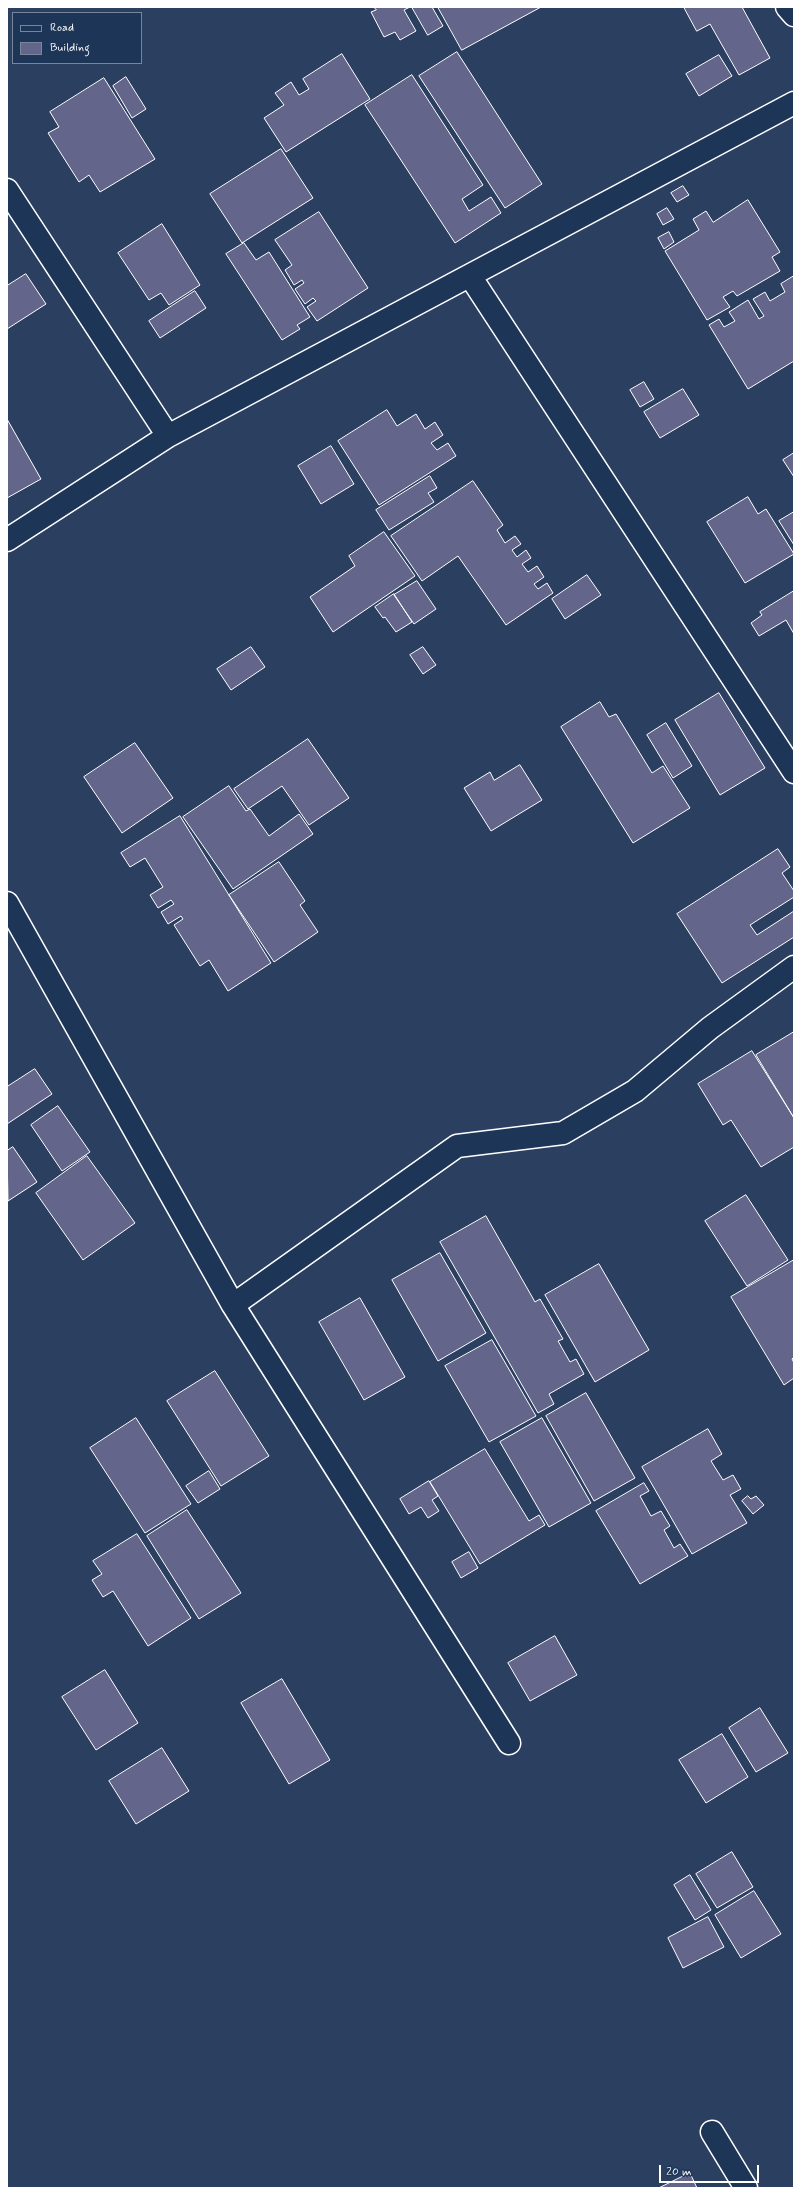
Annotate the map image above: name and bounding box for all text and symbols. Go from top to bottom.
legend [12,12,142,64]
text: Road [50,20,74,36]
text: Building [50,40,90,56]
scale bar [661,2157,761,2183]
text: 20 m [666,2164,692,2180]

